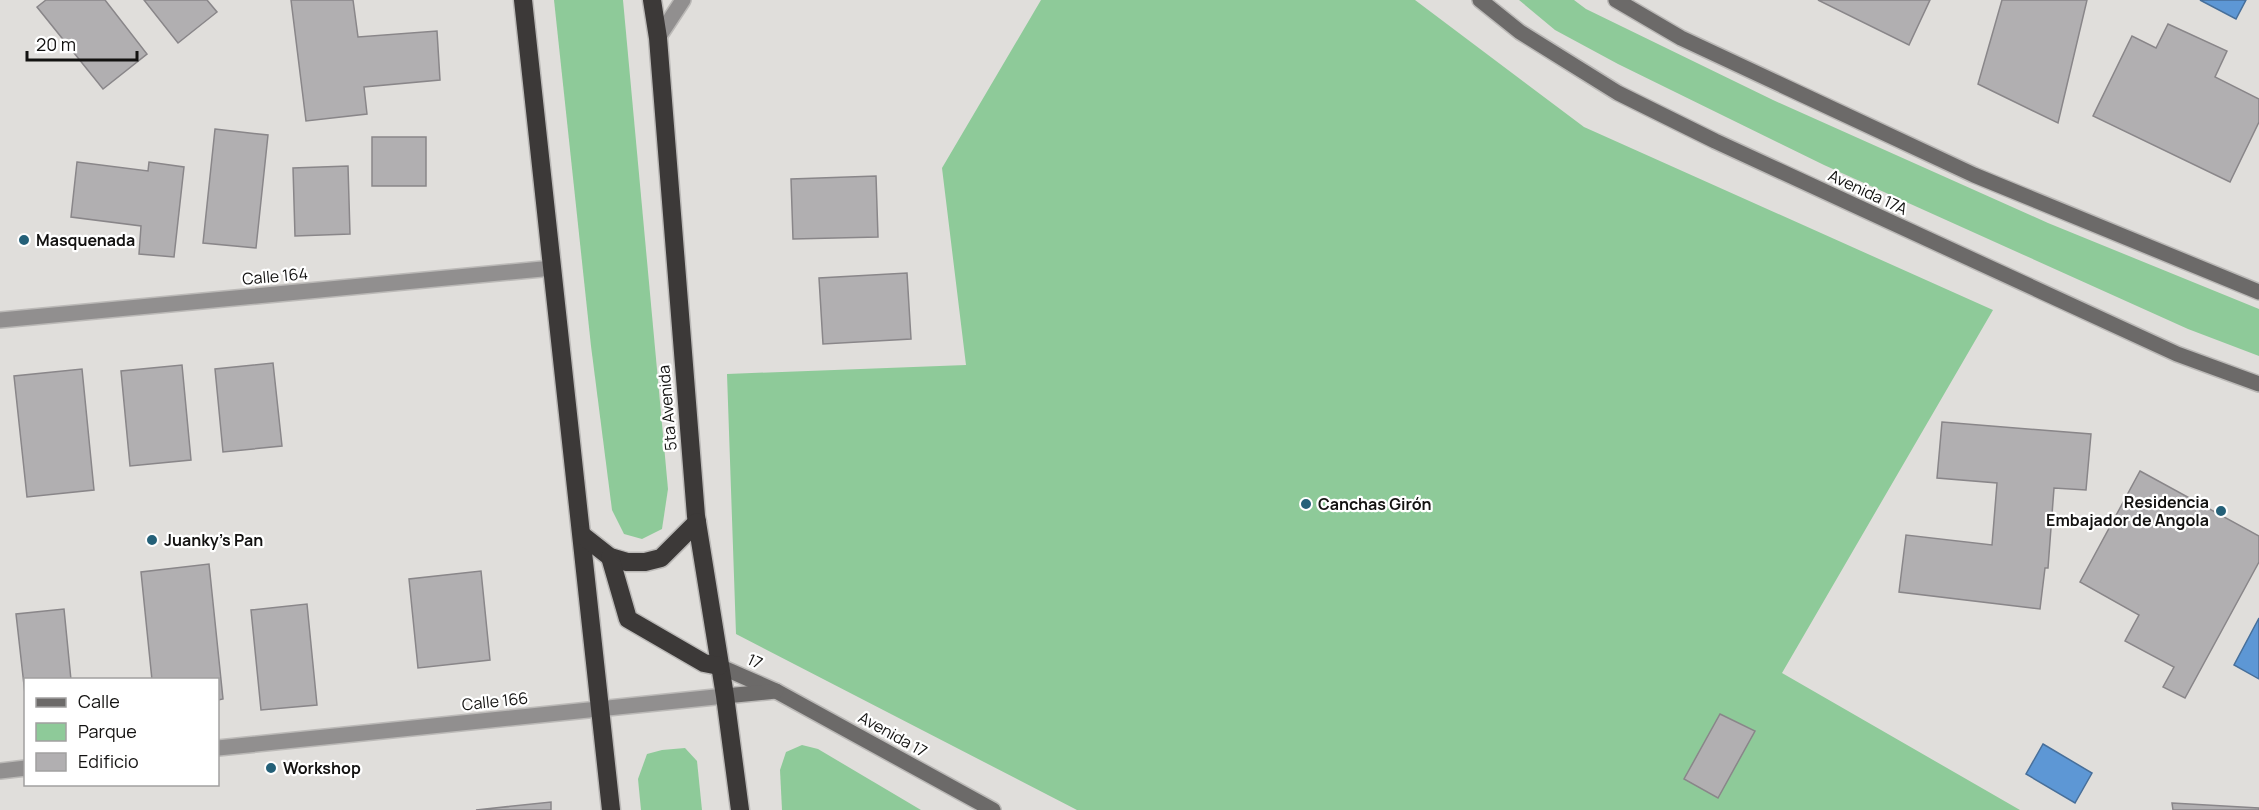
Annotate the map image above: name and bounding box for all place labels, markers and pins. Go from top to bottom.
place label: Masquenada [36,229,135,251]
marker: Masquenada [17,233,31,247]
place label: Residencia Embajador de Angola [2046,491,2209,531]
place label: Canchas Girón [1318,493,1432,515]
marker: Canchas Girón [1299,497,1313,511]
marker: Residencia Embajador de Angola [2214,504,2228,518]
place label: Juanky's Pan [164,529,263,551]
marker: Juanky's Pan [145,533,159,547]
place label: Workshop [283,757,361,779]
marker: Workshop [264,761,278,775]

